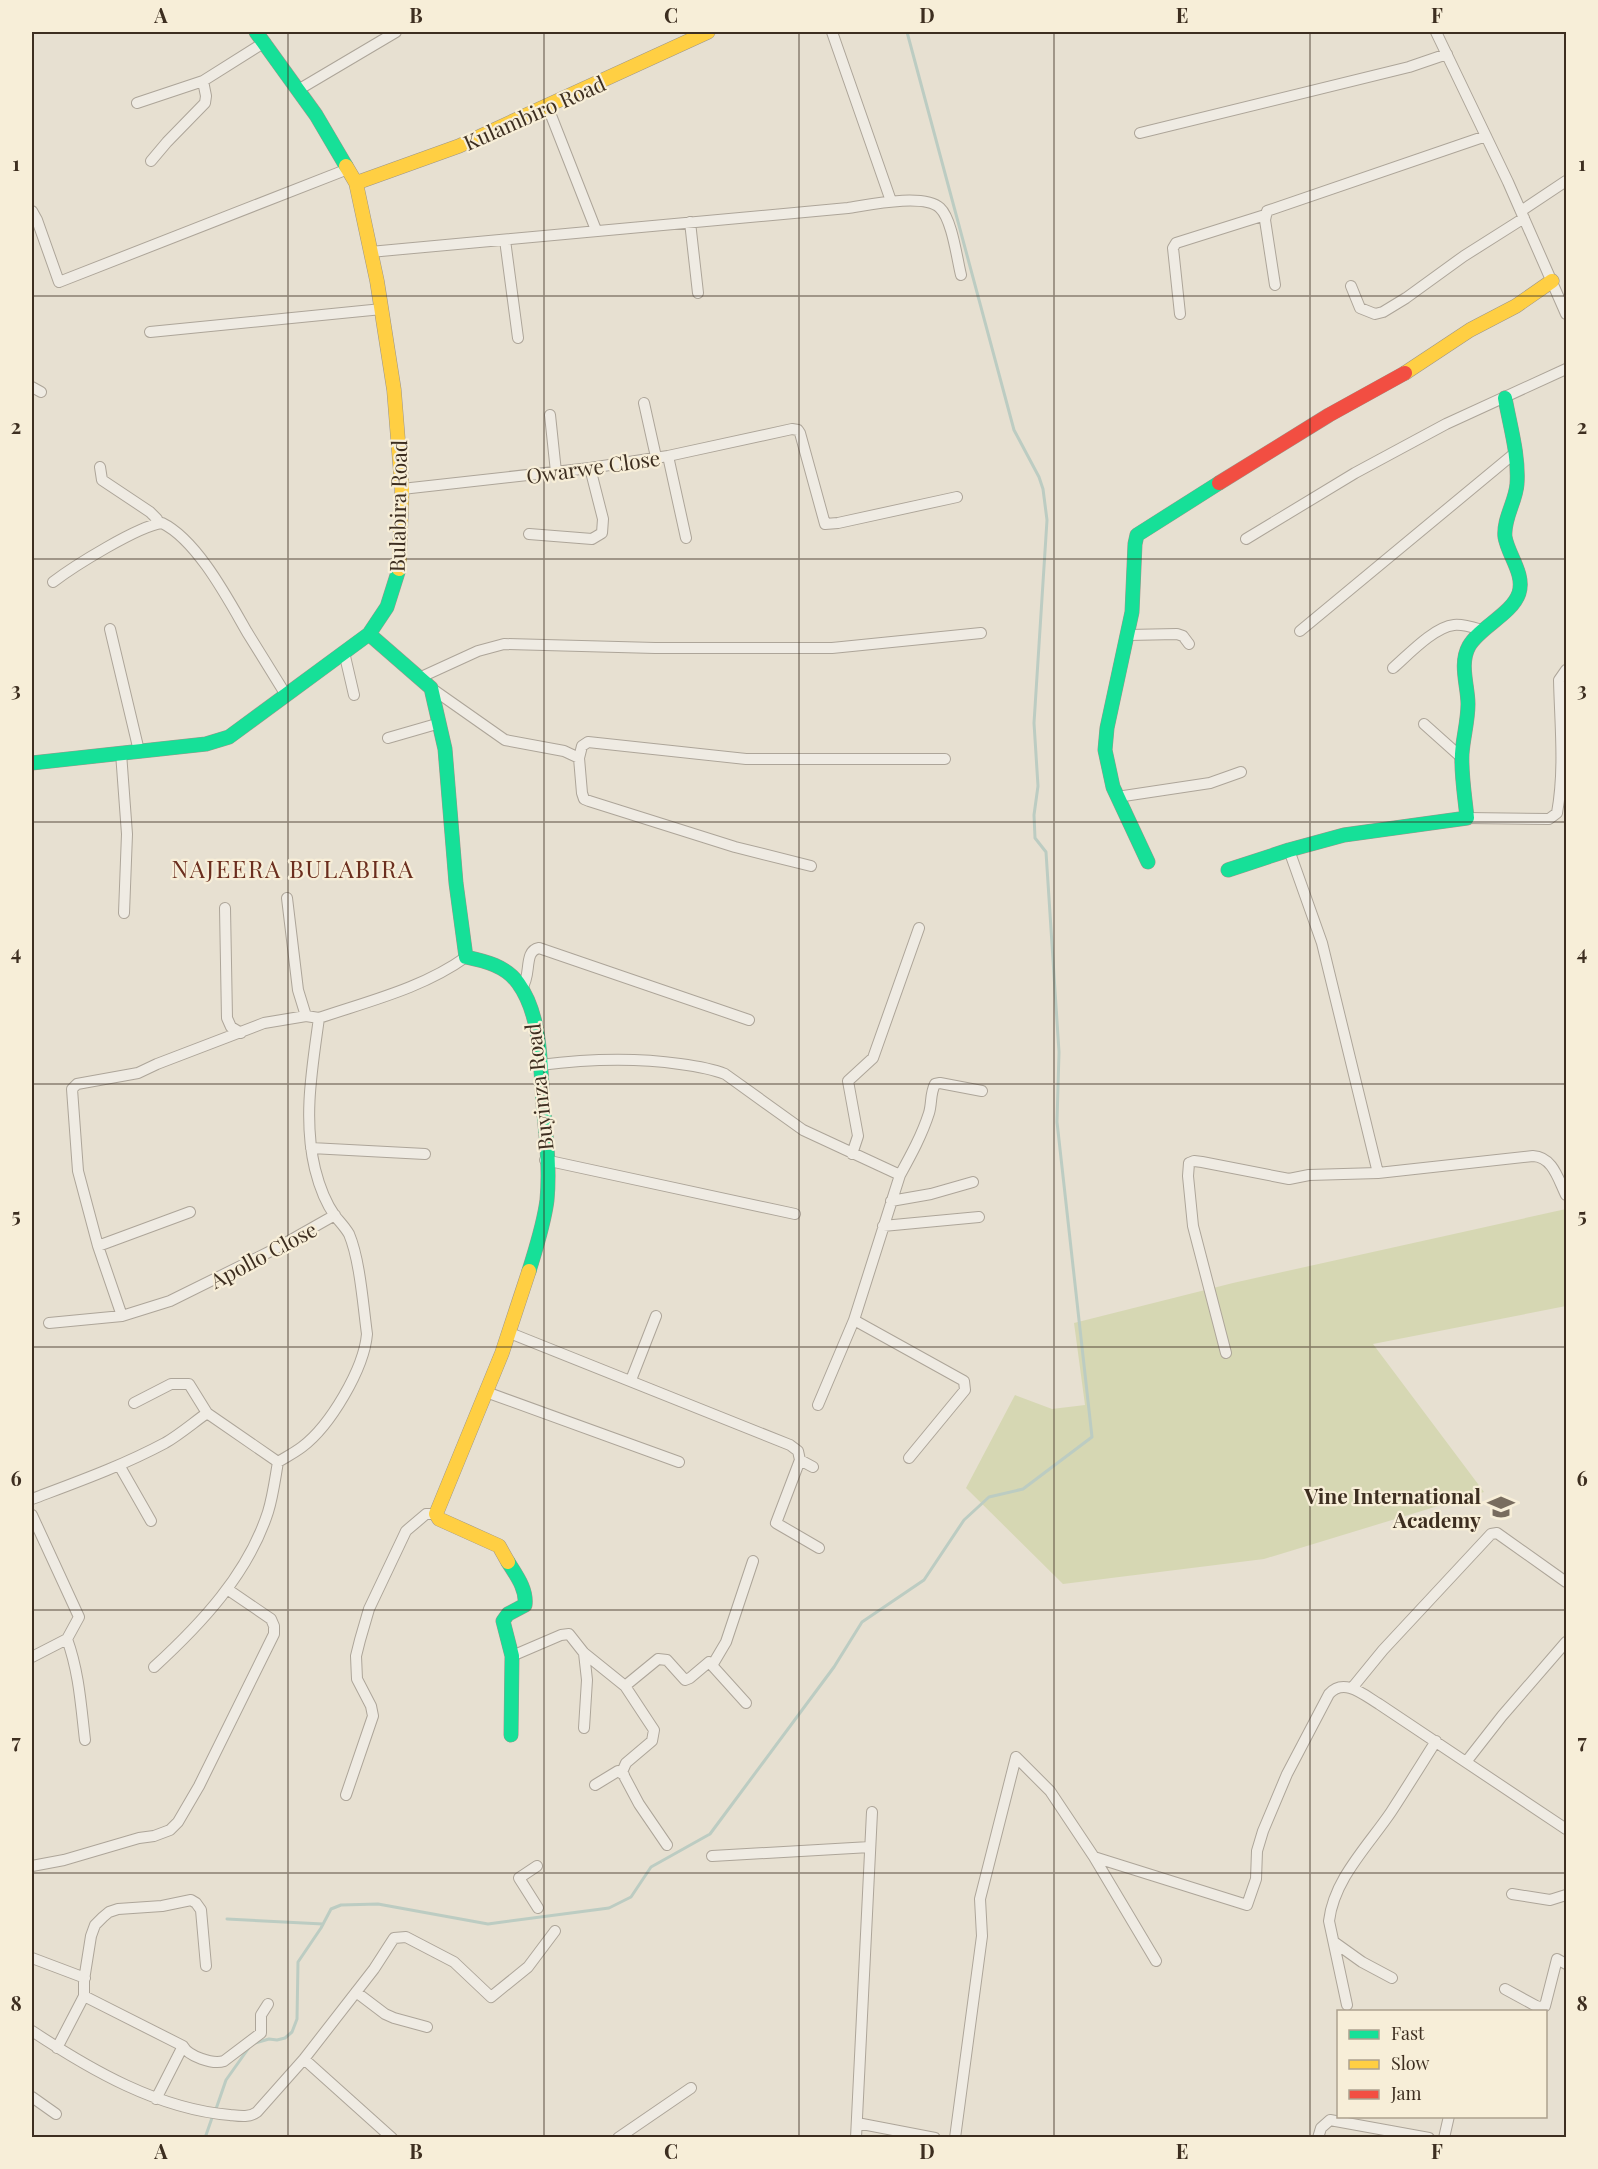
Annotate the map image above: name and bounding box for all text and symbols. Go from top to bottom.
text: A [153,1,168,28]
text: B [409,1,423,28]
text: C [664,1,678,28]
text: D [919,1,935,28]
text: E [1176,1,1188,28]
text: F [1431,1,1443,28]
street label: Kulambiro Road [459,68,609,156]
text: 1 [12,149,20,176]
text: 1 [1578,149,1586,176]
text: 2 [11,412,21,439]
text: 2 [1577,412,1587,439]
street label: Bulabira Road [382,440,412,572]
street label: Owarwe Close [524,443,662,489]
text: 3 [11,675,21,702]
text: 3 [1577,675,1587,702]
district label: NAJEERA BULABIRA [171,852,415,884]
text: 4 [11,938,21,965]
text: 4 [1577,938,1587,965]
street label: Buyinza Road [517,1022,559,1152]
text: 5 [11,1201,21,1228]
text: 5 [1577,1201,1587,1228]
street label: Apollo Close [204,1214,321,1294]
text: 6 [10,1464,22,1491]
text: 6 [1576,1464,1588,1491]
place label: Vine International Academy [1303,1481,1481,1533]
school or university icon: Vine International Academy [1486,1492,1516,1522]
text: 7 [11,1727,21,1754]
text: 7 [1577,1727,1587,1754]
text: 8 [10,1989,22,2016]
text: 8 [1576,1989,1588,2016]
legend [1337,2010,1547,2118]
text: Fast [1391,2021,1425,2045]
text: Slow [1391,2051,1429,2075]
text: Jam [1390,2081,1421,2105]
text: A [153,2137,168,2164]
text: B [409,2137,423,2164]
text: C [664,2137,678,2164]
text: D [919,2137,935,2164]
text: E [1176,2137,1188,2164]
text: F [1431,2137,1443,2164]

